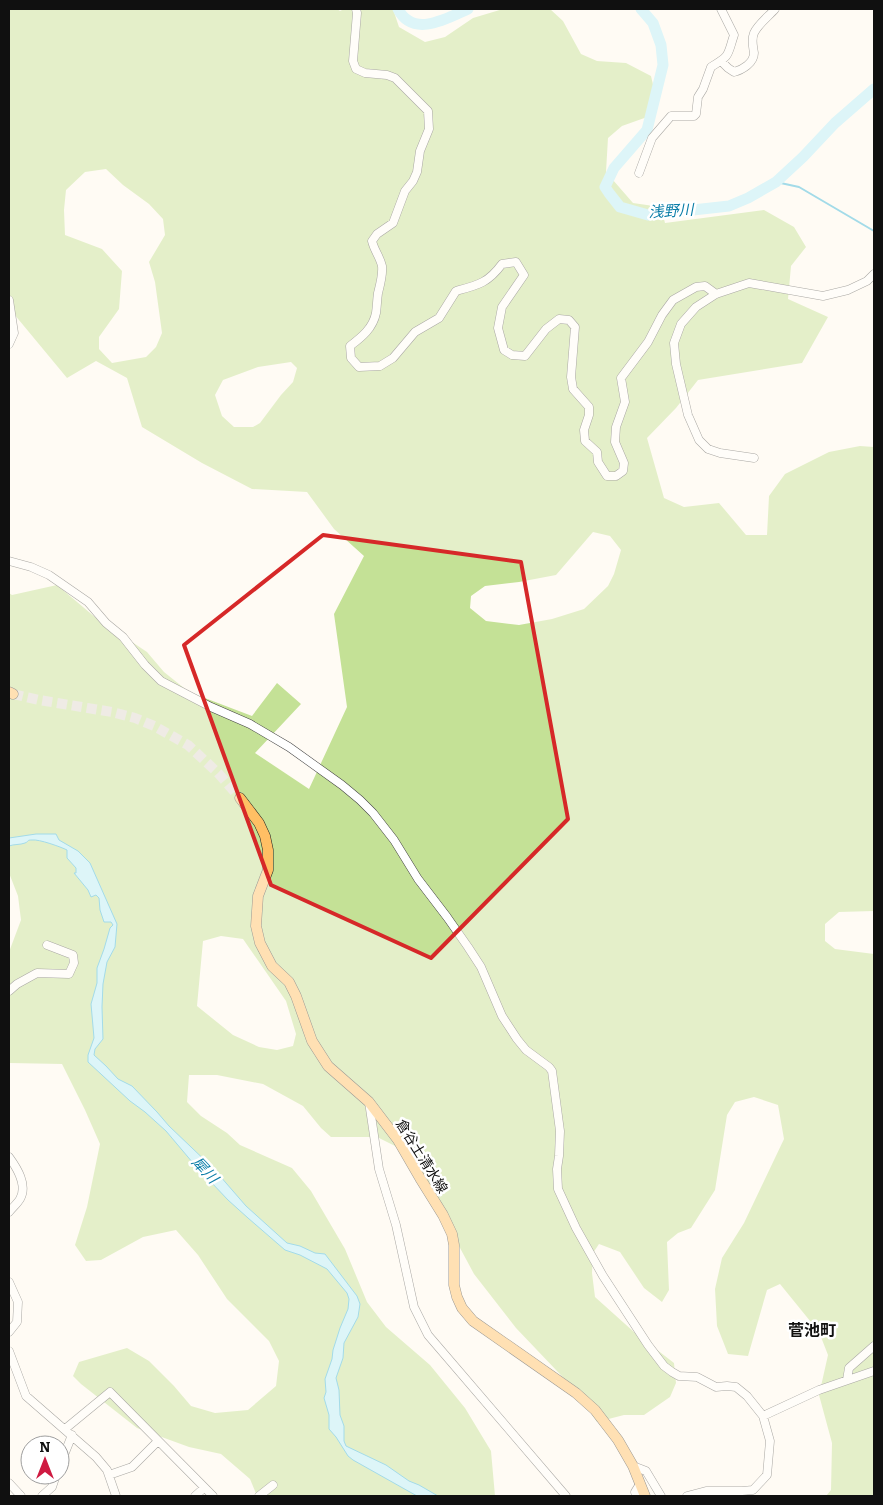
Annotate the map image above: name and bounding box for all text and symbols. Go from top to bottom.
water label: 浅野川 [648,201,696,221]
street label: 倉谷土清水線 [392,1116,451,1196]
water label: 犀川 [188,1153,223,1189]
district label: 菅池町 [788,1321,836,1340]
north arrow [20,1435,70,1485]
text: N [40,1439,51,1456]

